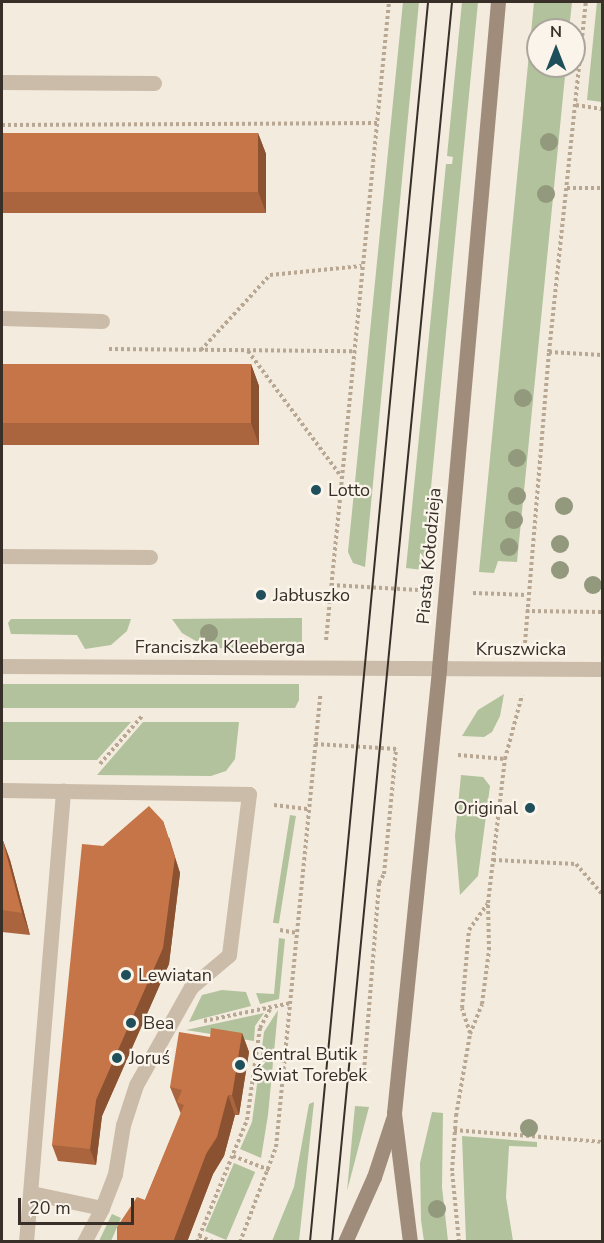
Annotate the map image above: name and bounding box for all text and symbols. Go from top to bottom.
north arrow [526,18,586,78]
text: N [550,21,562,43]
place label: Lotto [328,479,370,501]
marker: Lotto [309,483,323,497]
street label: Piasta Kołodzieja [412,487,446,625]
place label: Jabłuszko [273,584,350,606]
marker: Jabłuszko [254,588,268,602]
street label: Franciszka Kleeberga [135,636,305,658]
street label: Kruszwicka [476,638,566,660]
place label: Original [454,797,518,819]
marker: Original [523,801,537,815]
place label: Lewiatan [138,964,212,986]
marker: Lewiatan [119,968,133,982]
place label: Bea [143,1012,174,1034]
marker: Bea [124,1016,138,1030]
place label: Central Butik Świat Torebek [252,1044,367,1086]
place label: Joruś [129,1047,170,1069]
marker: Joruś [110,1051,124,1065]
marker: Central Butik Świat Torebek [233,1058,247,1072]
scale bar [21,1186,136,1224]
text: 20 m [29,1196,71,1220]

